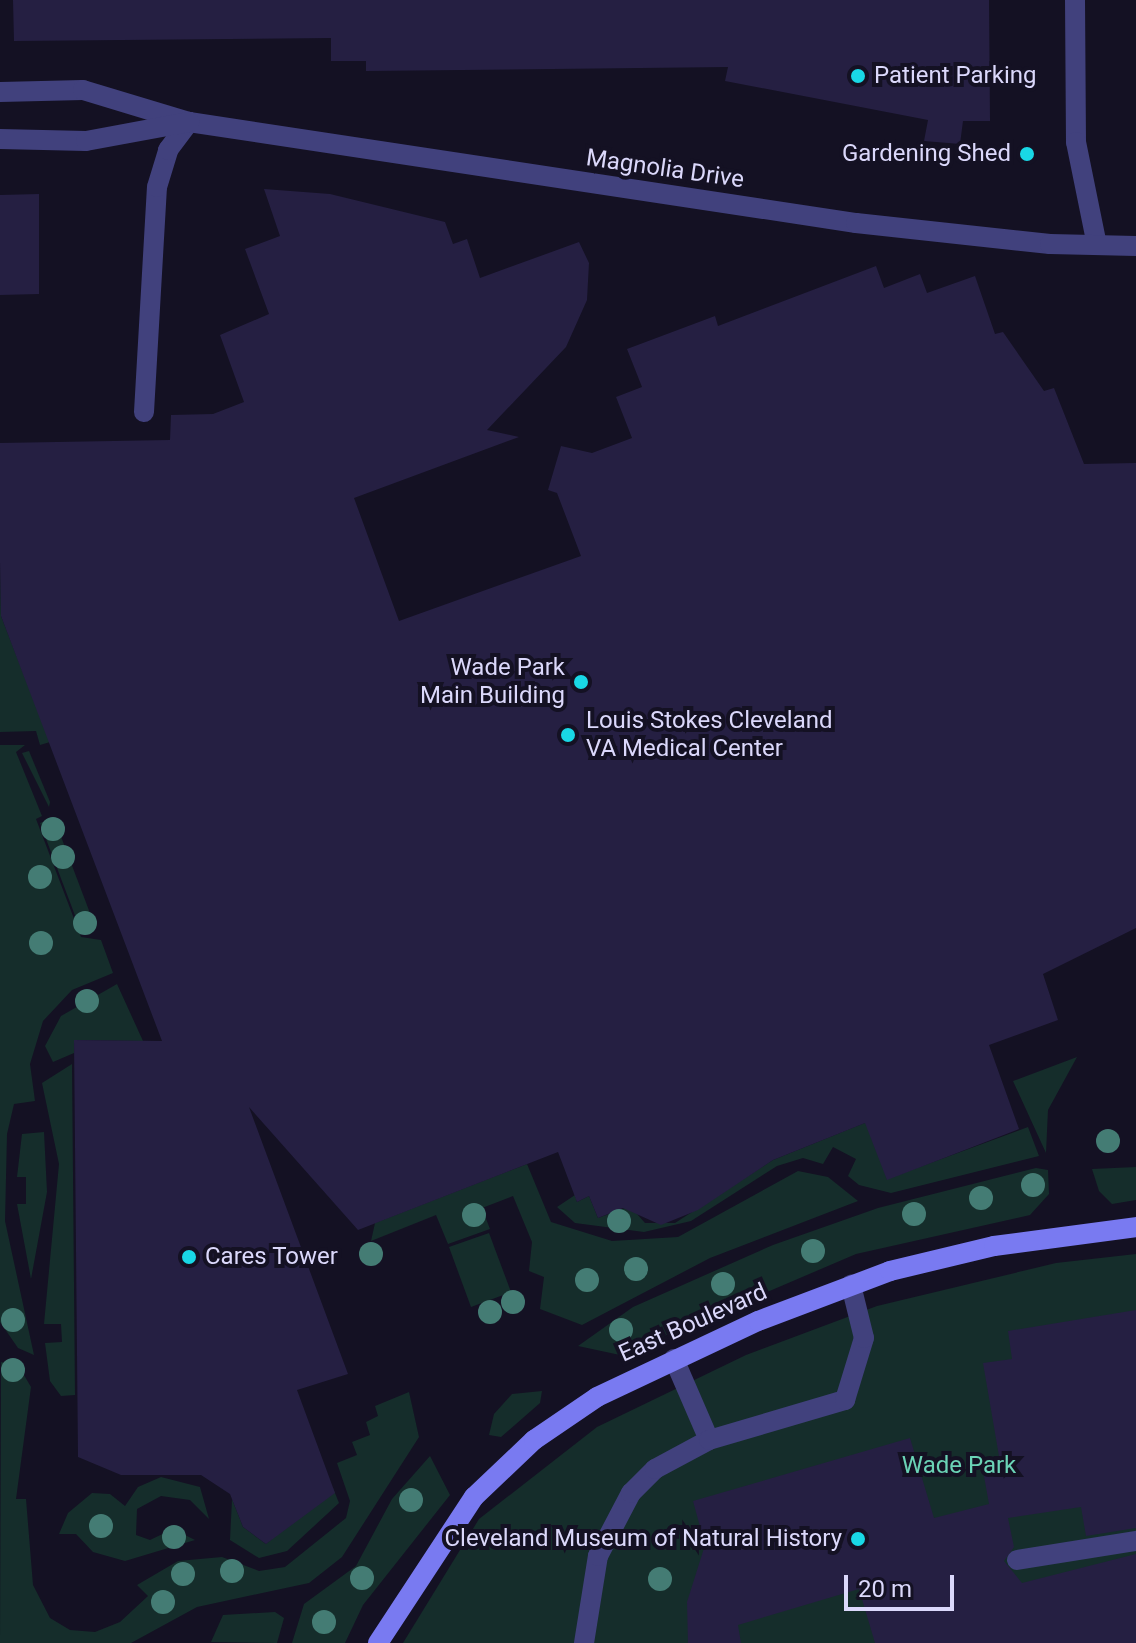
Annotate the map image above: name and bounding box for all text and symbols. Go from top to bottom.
place label: Patient Parking [874,62,1036,90]
marker: Patient Parking [849,67,867,85]
place label: Gardening Shed [842,140,1011,168]
street label: Magnolia Drive [584,144,746,194]
marker: Gardening Shed [1018,145,1036,163]
place label: Wade Park Main Building [420,654,565,710]
marker: Wade Park Main Building [572,673,590,691]
place label: Louis Stokes Cleveland VA Medical Center [586,707,832,763]
marker: Louis Stokes Cleveland VA Medical Center [557,724,579,746]
place label: Cares Tower [205,1243,338,1271]
marker: Cares Tower [180,1248,198,1266]
street label: East Boulevard [614,1277,772,1369]
park label: Wade Park [902,1452,1016,1480]
place label: Cleveland Museum of Natural History [445,1525,842,1553]
marker: Cleveland Museum of Natural History [849,1530,867,1548]
scale bar [848,1559,958,1609]
text: 20 m [858,1575,912,1603]

